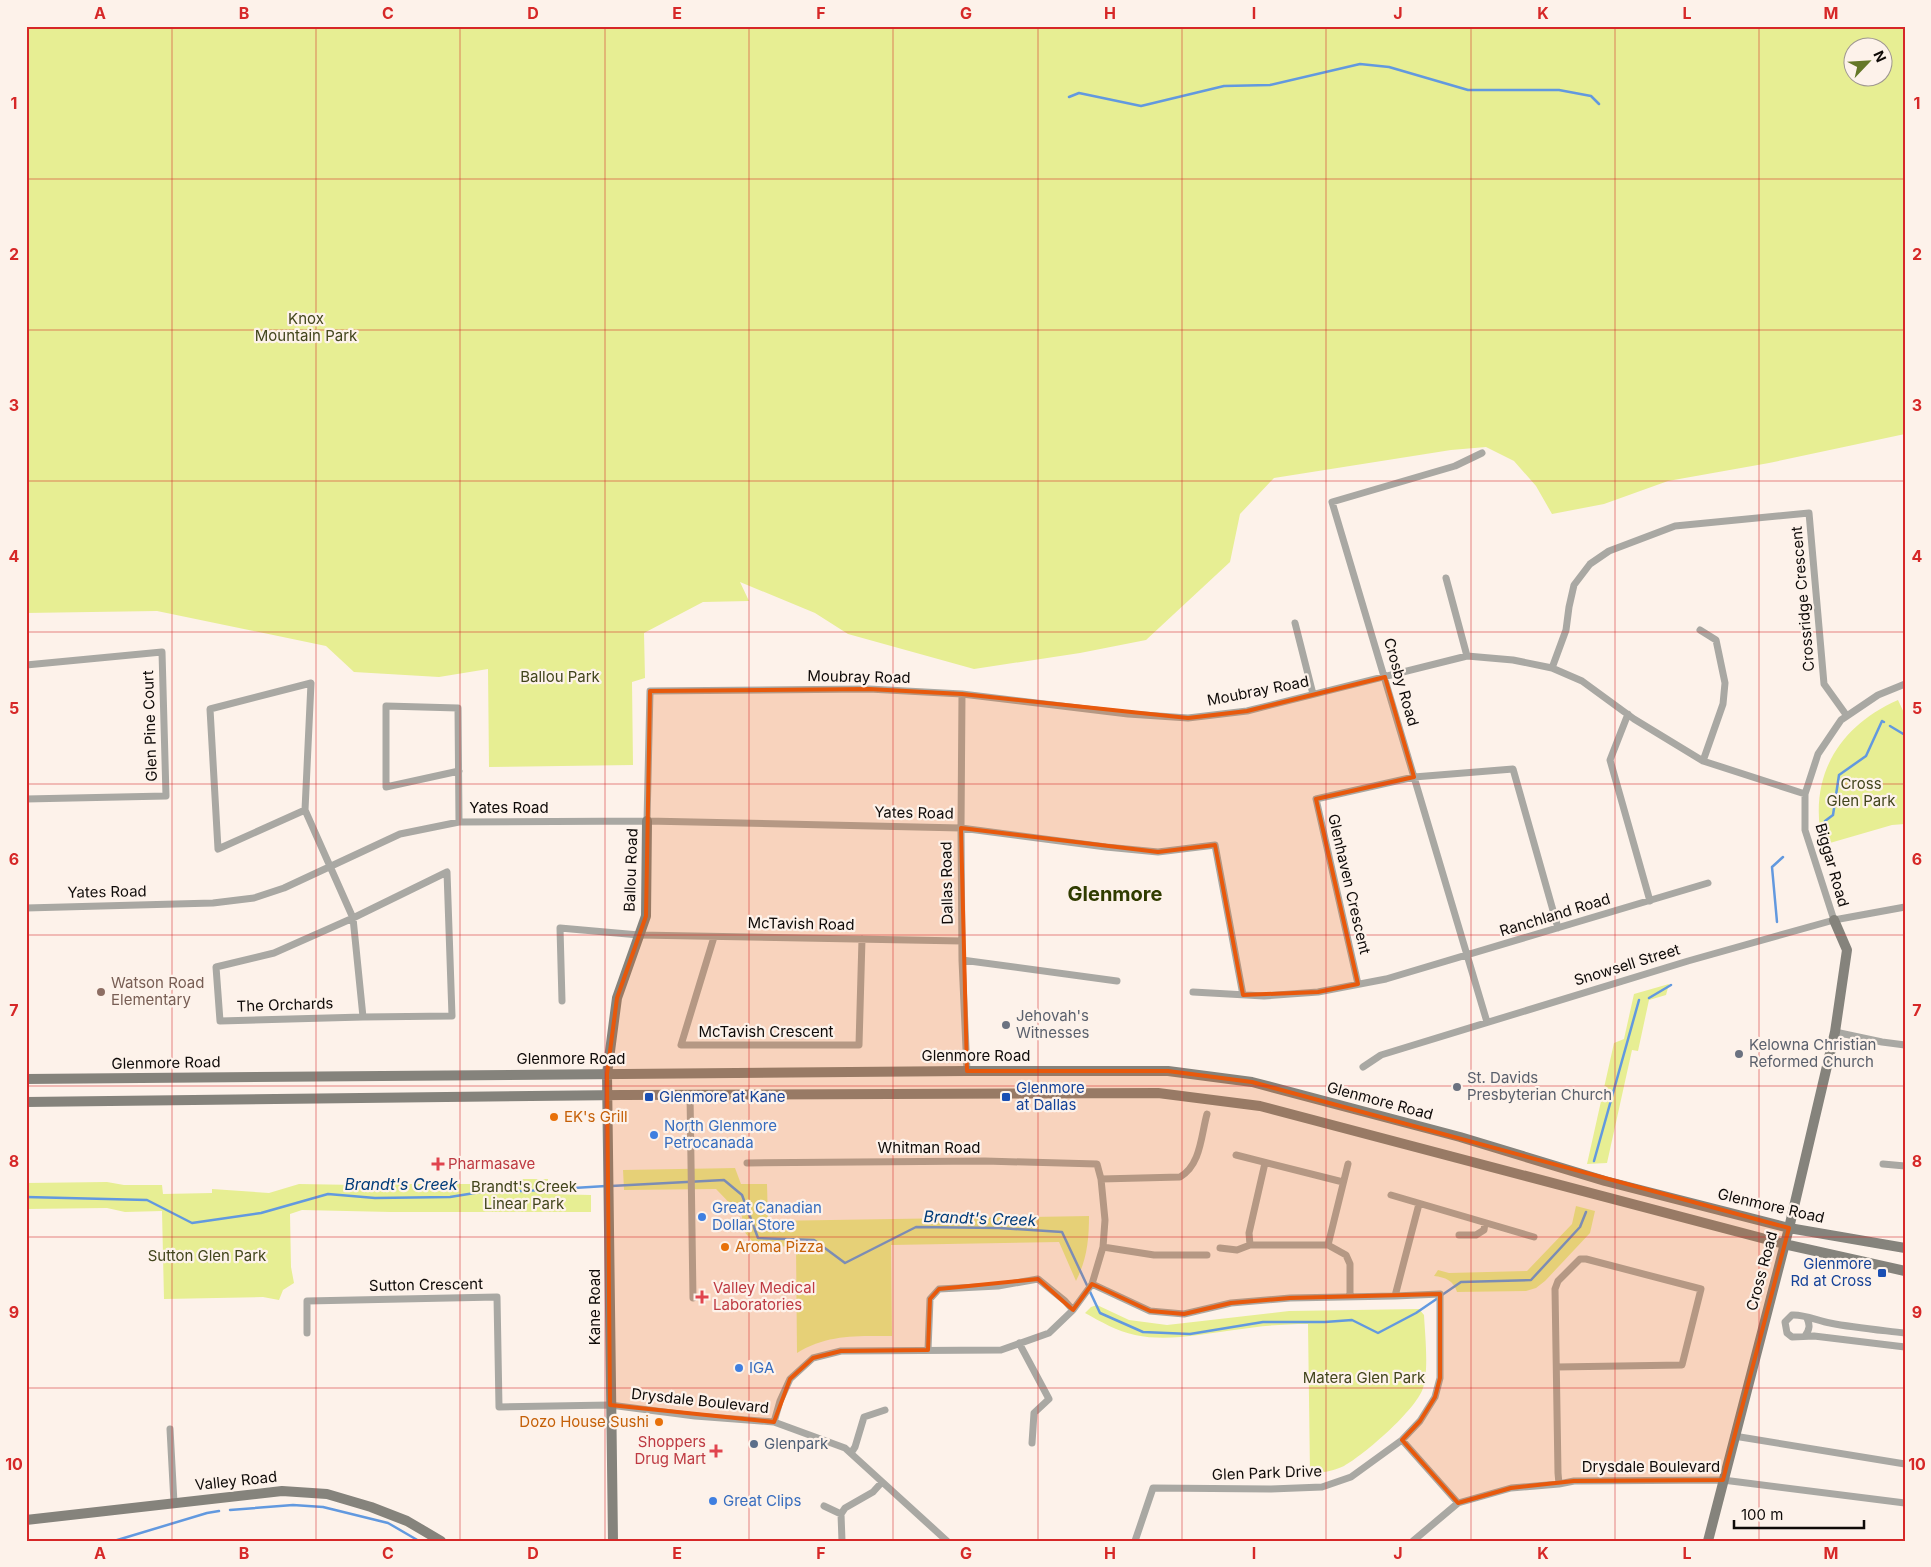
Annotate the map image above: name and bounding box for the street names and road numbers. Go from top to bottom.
street label: Crossridge Crescent [1787,525,1818,673]
street label: Crosby Road [1380,636,1423,728]
street label: Moubray Road [807,666,911,687]
street label: Glen Pine Court [138,670,161,782]
street label: Moubray Road [1205,671,1310,710]
street label: Yates Road [469,798,549,817]
street label: Yates Road [874,802,954,823]
street label: Glenhaven Crescent [1324,812,1375,956]
street label: Biggar Road [1811,821,1854,909]
street label: Ballou Road [620,828,641,912]
street label: Dallas Road [936,841,957,925]
street label: Yates Road [67,881,147,902]
street label: Ranchland Road [1497,889,1613,940]
street label: McTavish Road [747,913,855,934]
street label: Snowsell Street [1571,939,1682,990]
street label: The Orchards [236,993,334,1016]
street label: McTavish Crescent [699,1022,834,1041]
street label: Glenmore Road [921,1046,1031,1065]
street label: Glenmore Road [516,1049,626,1068]
street label: Glenmore Road [111,1052,221,1073]
street label: Glenmore Road [1325,1077,1435,1124]
street label: Whitman Road [877,1138,981,1157]
street label: Glenmore Road [1716,1184,1826,1227]
street label: Cross Road [1742,1229,1781,1313]
street label: Kane Road [585,1269,604,1345]
street label: Sutton Crescent [369,1274,483,1295]
street label: Drysdale Boulevard [630,1384,770,1417]
street label: Drysdale Boulevard [1582,1457,1720,1476]
street label: Glen Park Drive [1212,1461,1322,1484]
street label: Valley Road [194,1467,278,1494]

